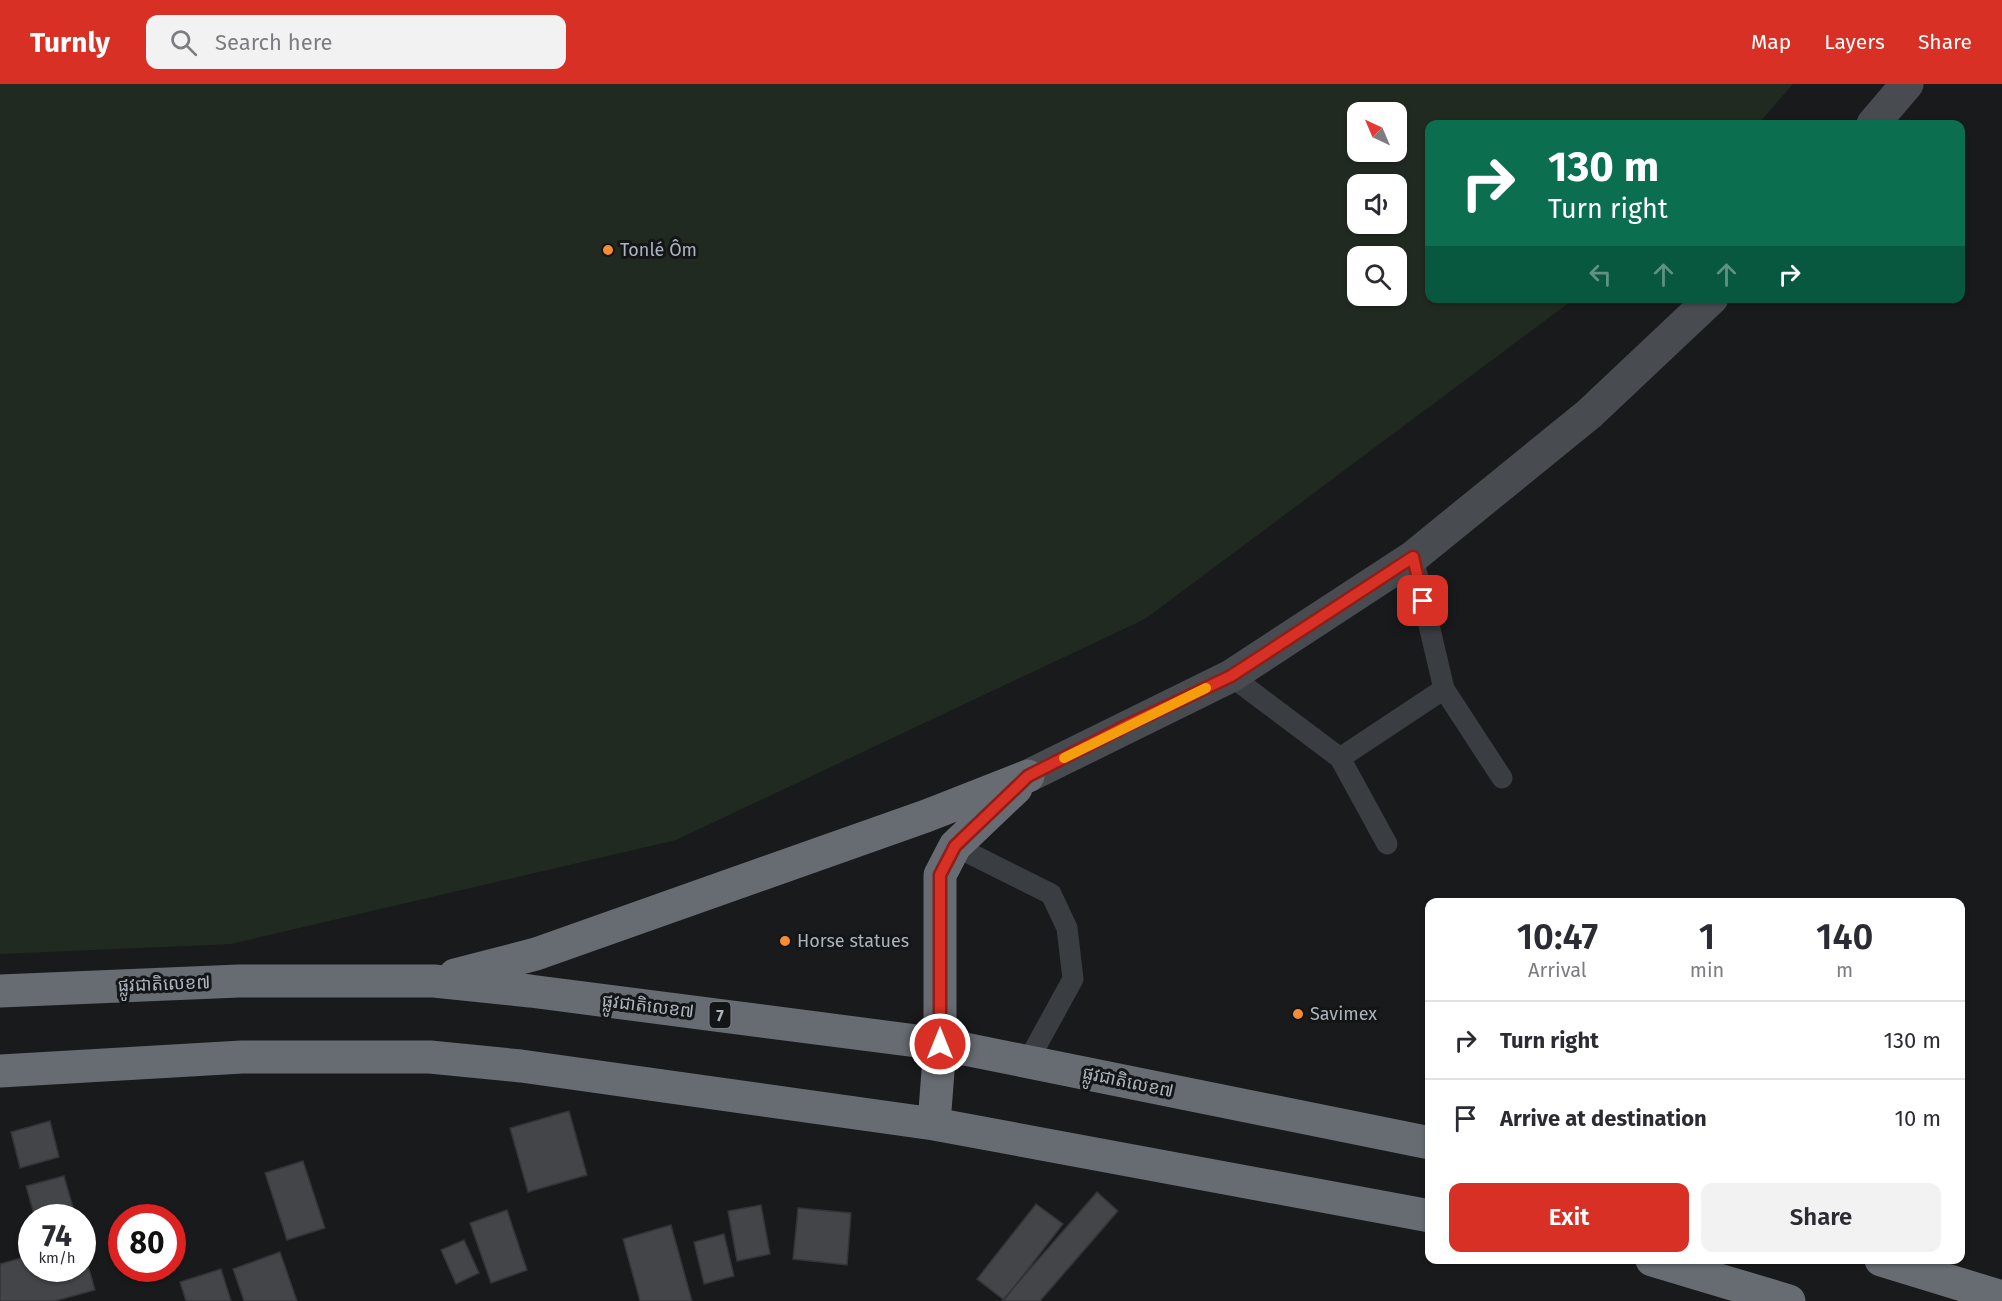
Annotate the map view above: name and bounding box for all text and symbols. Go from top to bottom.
search box [146,15,566,69]
text: Turnly [30,26,110,59]
icon: search [167,26,200,59]
text: Search here [215,29,332,56]
text: Map [1751,29,1791,55]
text: Layers [1824,29,1885,55]
text: Share [1918,29,1972,55]
north arrow [1347,102,1407,162]
map controls [1347,102,1407,306]
text: 130 m [1548,142,1659,192]
icon: right [1449,144,1527,222]
button: sound [1347,174,1407,234]
text: Turn right [1548,193,1668,225]
place label: Tonlé Ôm [620,239,697,261]
marker: Tonlé Ôm [601,243,615,257]
button: search [1347,246,1407,306]
icon: left [1584,258,1617,291]
icon: ahead [1647,258,1680,291]
icon: ahead [1710,258,1743,291]
icon: right [1773,258,1806,291]
pin [1397,575,1448,626]
icon: arrive [1406,584,1439,617]
text: 10:47 [1517,915,1598,959]
text: 1 [1699,915,1715,959]
text: 140 [1816,915,1873,959]
place label: Horse statues [797,930,909,952]
marker: Horse statues [778,934,792,948]
text: Arrival [1528,958,1587,982]
text: min [1690,958,1724,982]
text: m [1836,958,1853,982]
street label: ផ្លូវជាតិលេខ៧ [117,971,211,1002]
street label: ផ្លូវជាតិលេខ៧ [600,989,695,1028]
road number: 7 [710,1002,730,1028]
place label: Savimex [1310,1003,1377,1025]
marker: Savimex [1291,1007,1305,1021]
position arrow [908,1012,972,1076]
icon: right [1449,1024,1482,1057]
text: Turn right [1500,1027,1599,1054]
text: 130 m [1884,1027,1941,1054]
street label: ផ្លូវជាតិលេខ៧ [1079,1062,1176,1108]
icon: arrive [1449,1102,1482,1135]
text: Arrive at destination [1500,1105,1707,1132]
text: 10 m [1895,1105,1941,1132]
button: Exit [1449,1183,1689,1252]
button: Share [1701,1183,1941,1252]
speed limit sign: 80 [108,1204,186,1282]
text: 74 [42,1218,72,1254]
text: km/h [38,1249,76,1267]

